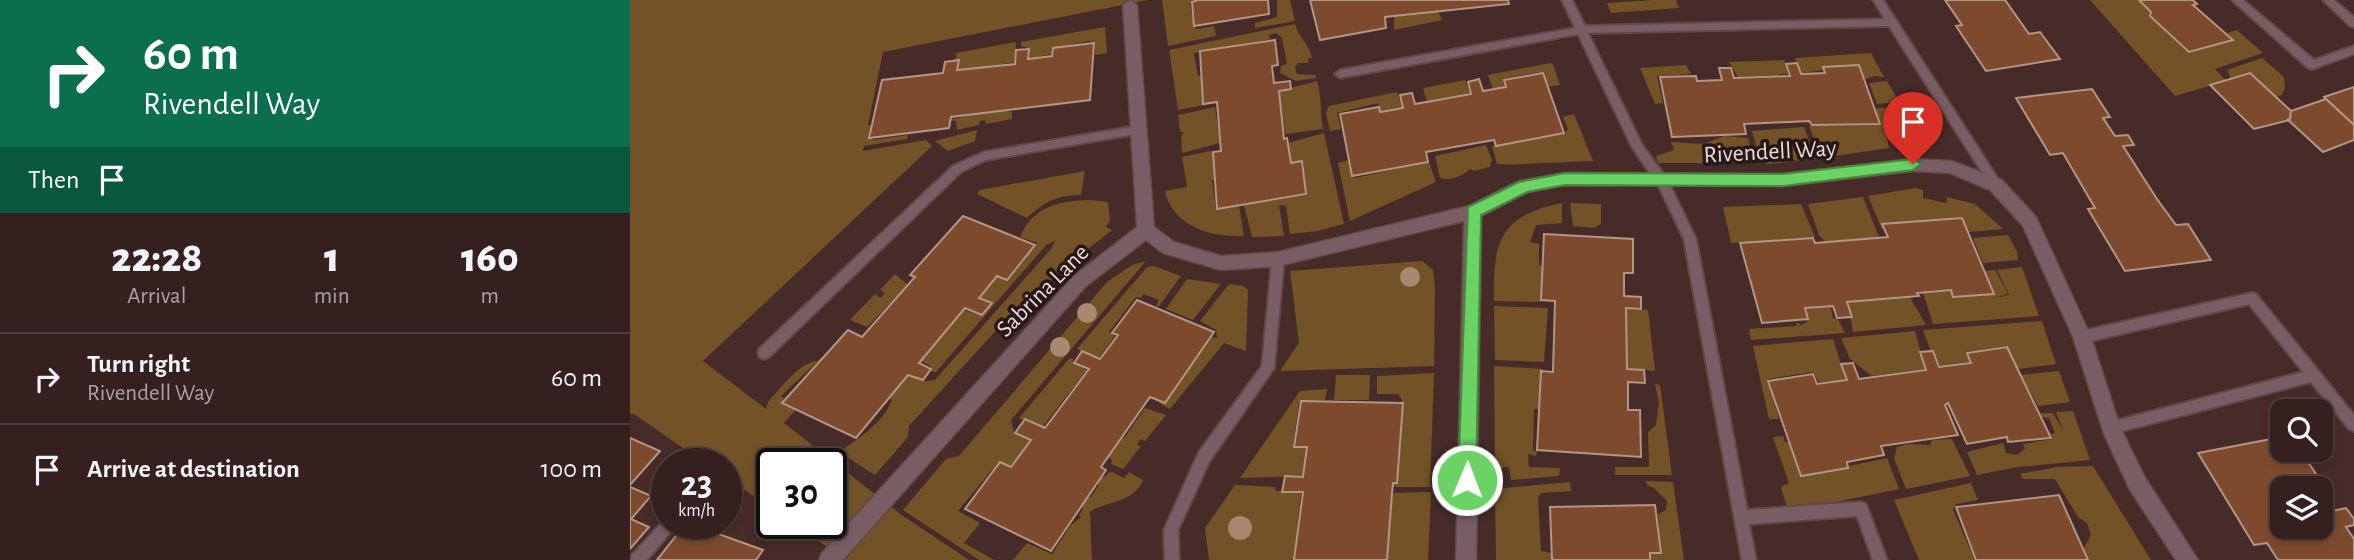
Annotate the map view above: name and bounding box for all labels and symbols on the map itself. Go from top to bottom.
pin [1883,92,1943,164]
street label: Rivendell Way [1703,137,1837,167]
street label: Sabrina Lane [992,240,1094,342]
position arrow [1430,443,1504,517]
speed limit sign: 30 [756,448,847,539]

